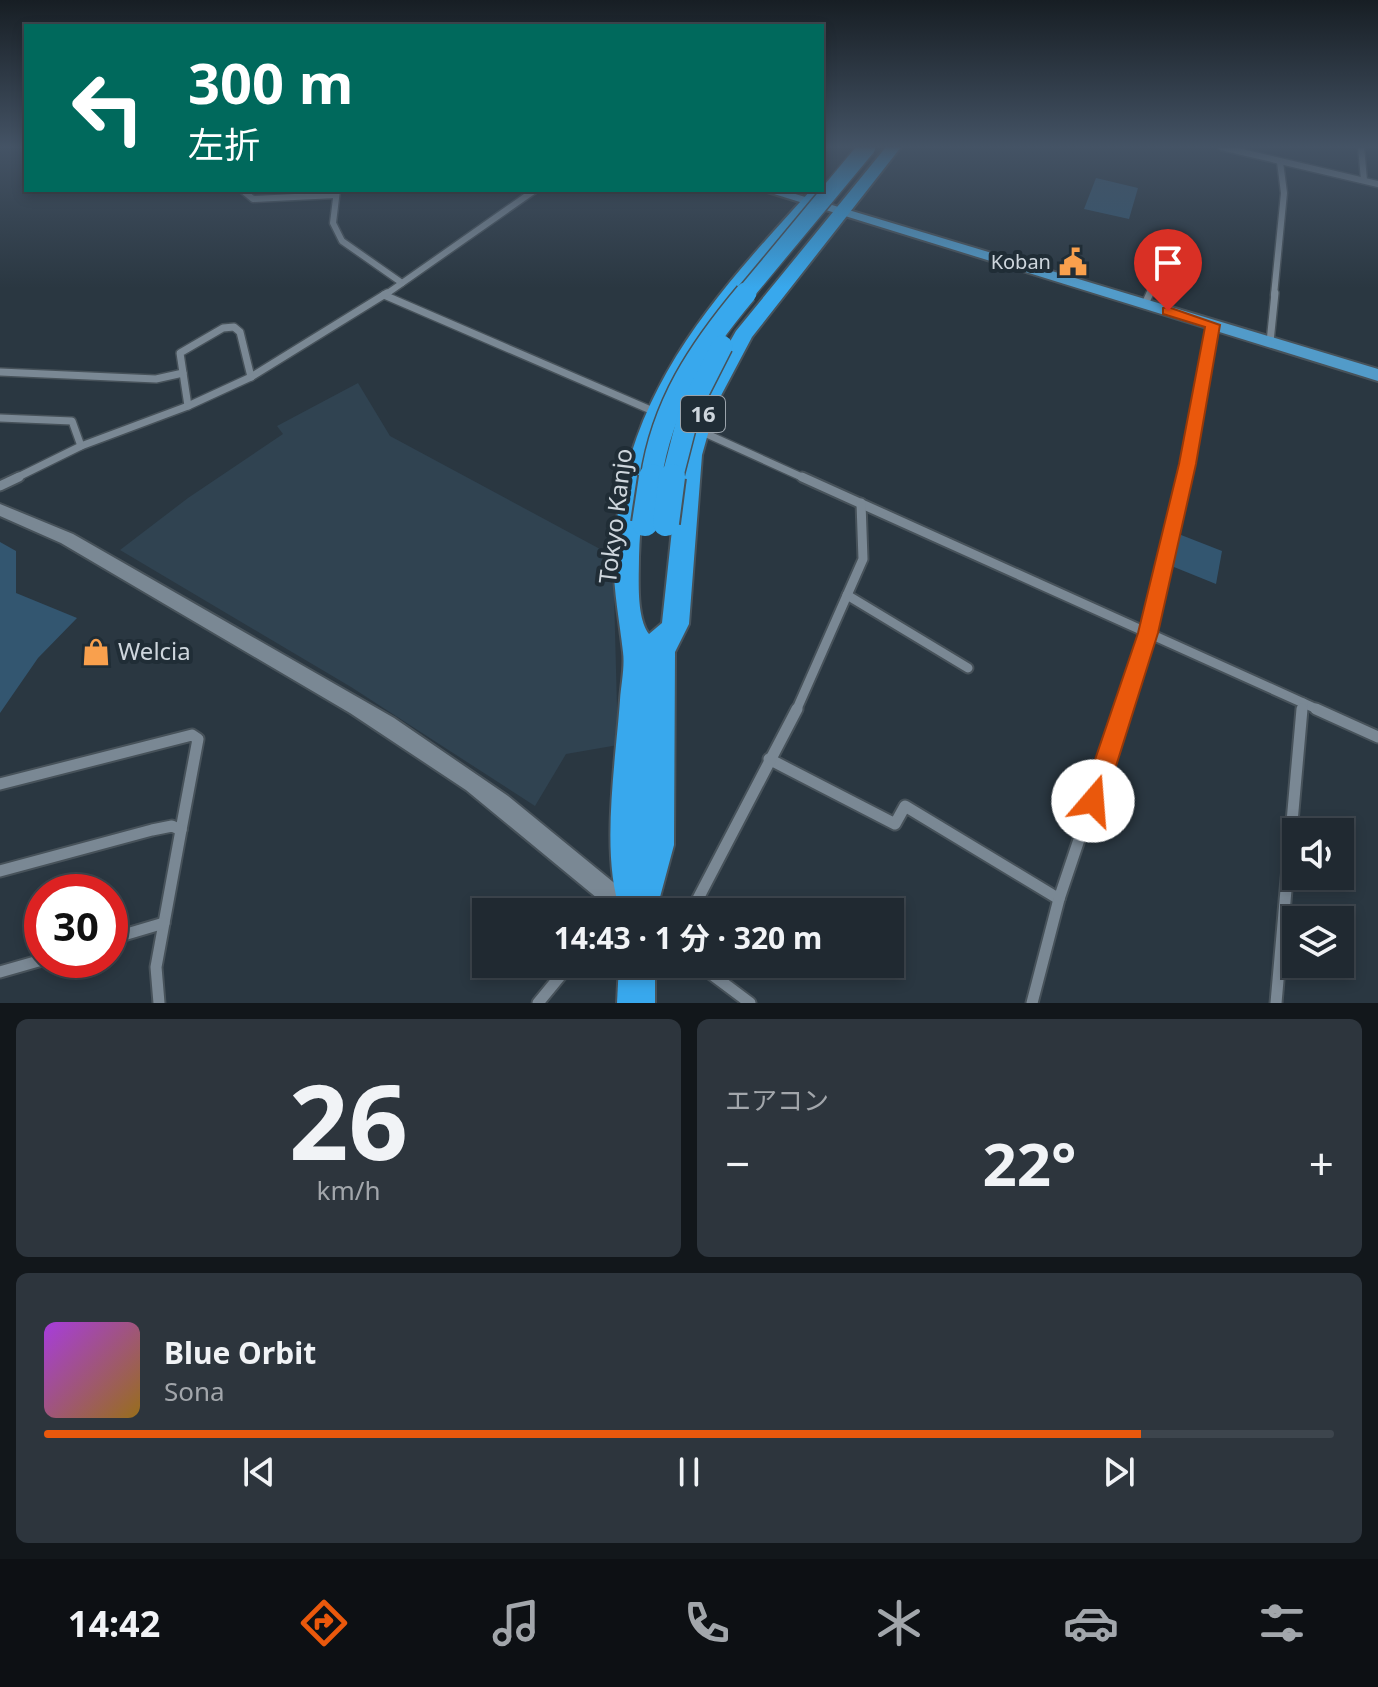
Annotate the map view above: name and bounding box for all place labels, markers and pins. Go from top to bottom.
pin [1134,229,1202,311]
public building icon: Koban [1058,247,1088,277]
place label: Koban [991,248,1051,275]
place label: Welcia [118,634,191,667]
shop icon: Welcia [81,637,111,667]

